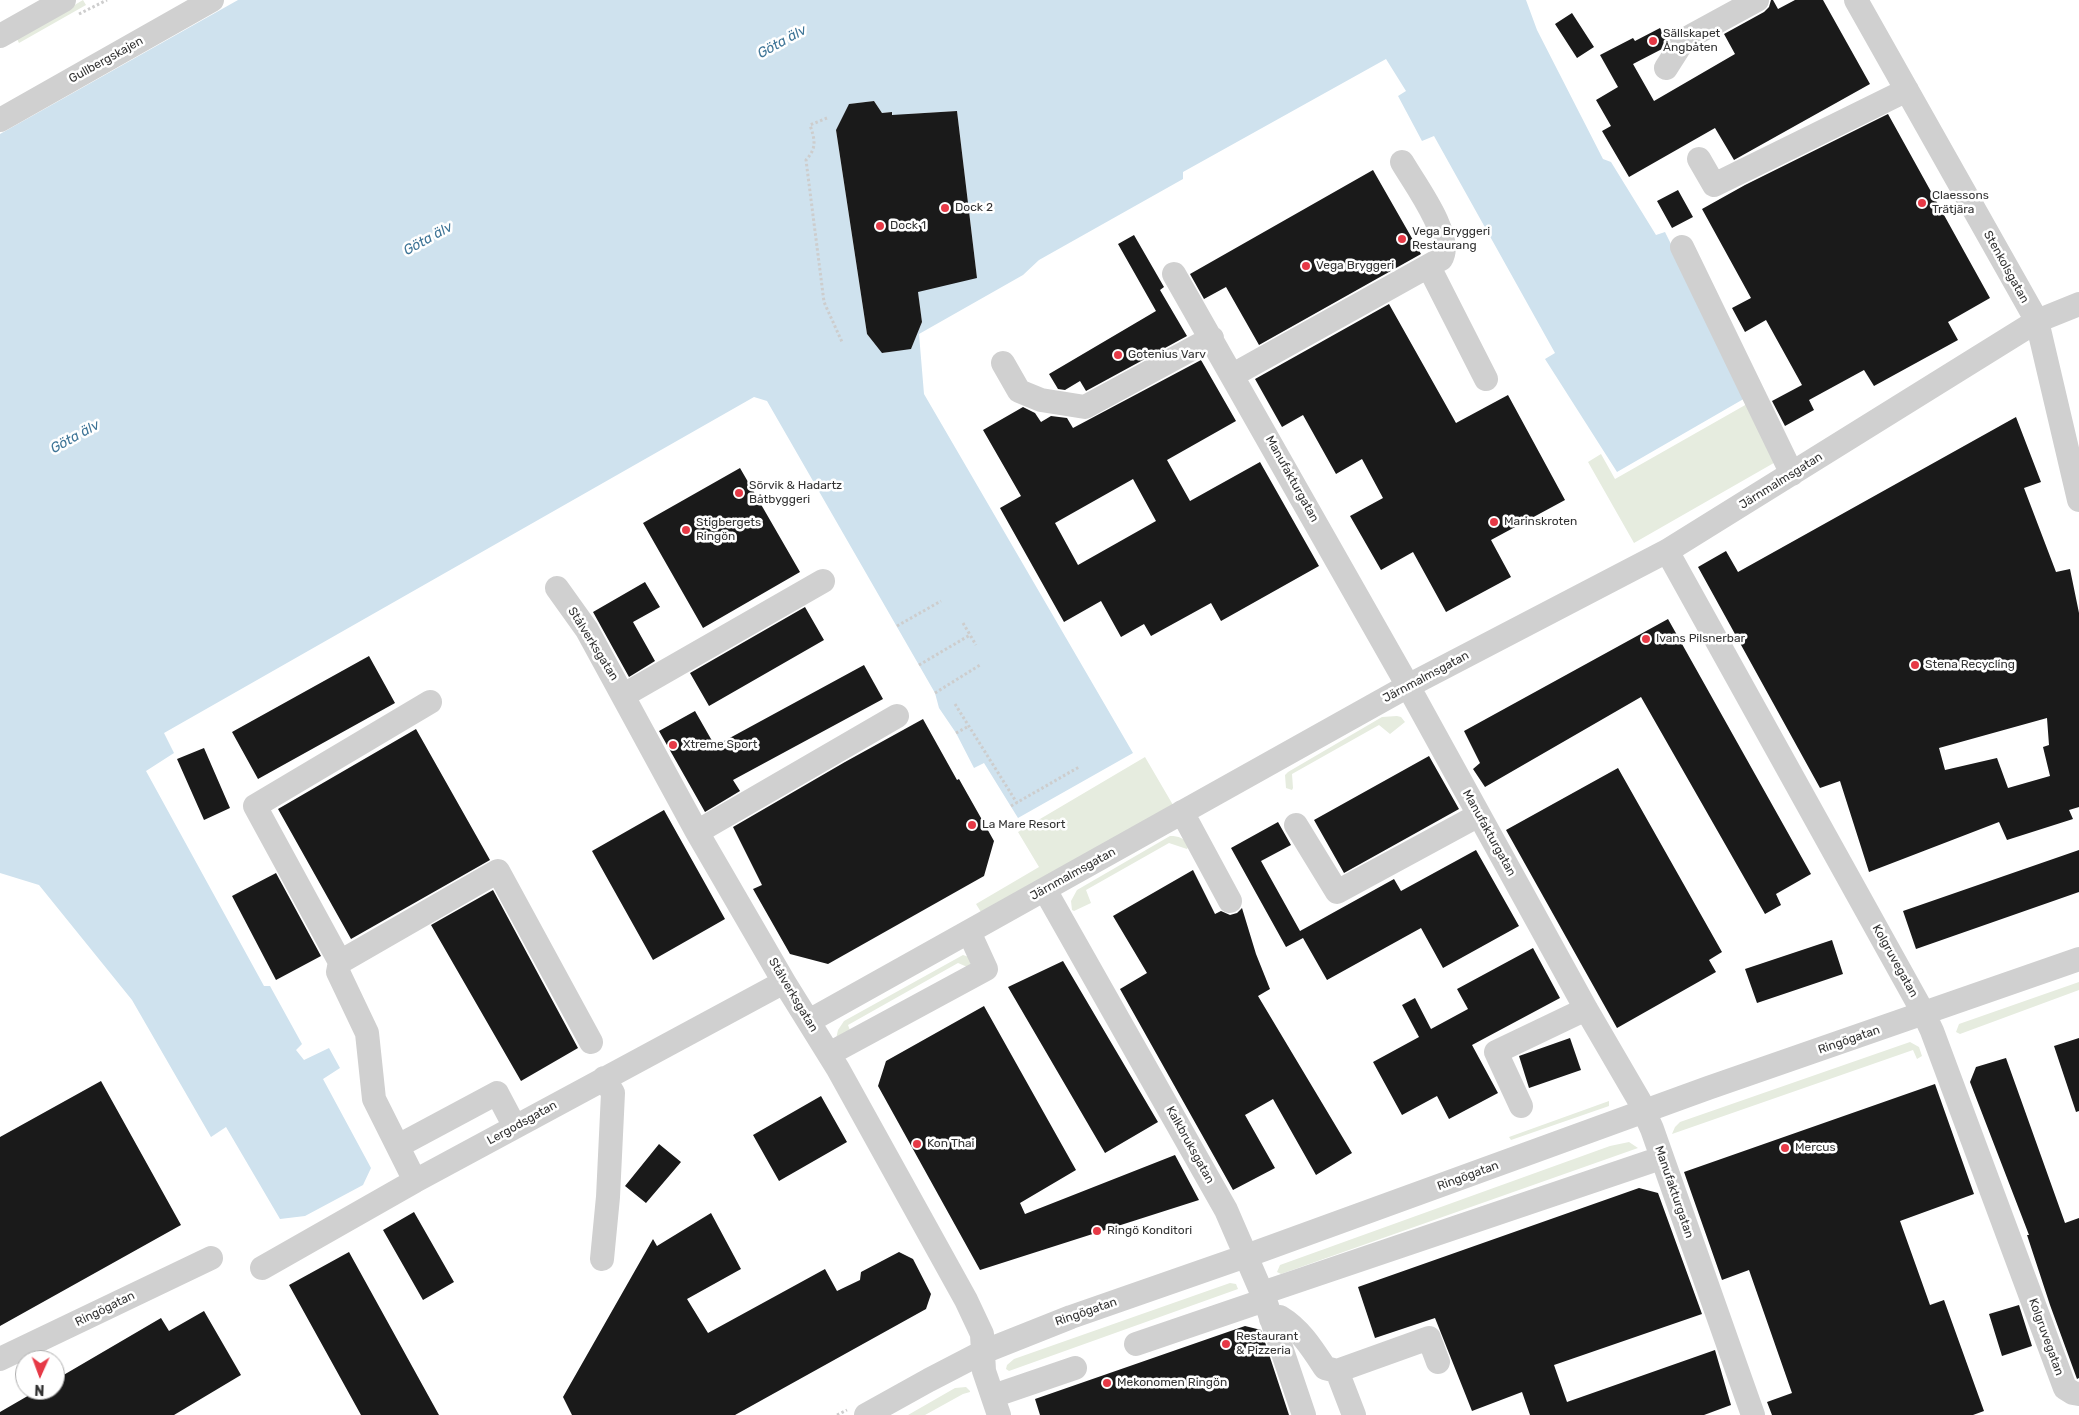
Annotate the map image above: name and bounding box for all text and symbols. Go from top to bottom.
water label: Göta älv [754,22,810,62]
place label: Sällskapet Ångbåten [1663,27,1720,55]
street label: Gullbergskajen [66,34,146,86]
marker: Sällskapet Ångbåten [1647,35,1659,47]
place label: Claessons Trätjära [1932,189,1989,217]
marker: Claessons Trätjära [1916,197,1928,209]
place label: Dock 2 [955,201,993,215]
marker: Dock 2 [939,202,951,214]
water label: Göta älv [400,219,456,259]
place label: Dock 1 [890,219,926,233]
marker: Dock 1 [874,220,886,232]
place label: Vega Bryggeri Restaurang [1412,225,1490,253]
street label: Stenkolsgatan [1980,228,2032,306]
marker: Vega Bryggeri Restaurang [1396,233,1408,245]
place label: Vega Bryggeri [1316,259,1394,273]
marker: Vega Bryggeri [1300,260,1312,272]
place label: Gotenius Varv [1128,348,1206,362]
marker: Gotenius Varv [1112,349,1124,361]
water label: Göta älv [47,417,103,457]
street label: Manufakturgatan [1262,433,1322,525]
street label: Järnmalmsgatan [1737,450,1825,512]
place label: Sörvik & Hadartz Båtbyggeri [749,479,842,507]
marker: Sörvik & Hadartz Båtbyggeri [733,487,745,499]
place label: Marinskroten [1504,515,1577,529]
place label: Stigbergets Ringön [696,516,761,544]
marker: Marinskroten [1488,516,1500,528]
marker: Stigbergets Ringön [680,524,692,536]
street label: Stålverksgatan [565,605,621,683]
place label: Ivans Pilsnerbar [1656,632,1745,646]
marker: Ivans Pilsnerbar [1640,633,1652,645]
street label: Järnmalmsgatan [1381,648,1471,706]
place label: Stena Recycling [1925,658,2015,672]
marker: Stena Recycling [1909,659,1921,671]
place label: Xtreme Sport [683,738,757,752]
marker: Xtreme Sport [667,739,679,751]
street label: Manufakturgatan [1459,787,1519,879]
place label: La Mare Resort [982,818,1065,832]
marker: La Mare Resort [966,819,978,831]
street label: Järnmalmsgatan [1028,845,1118,903]
street label: Kolgruvegatan [1869,922,1921,1000]
street label: Stålverksgatan [765,955,821,1035]
street label: Ringögatan [1816,1023,1882,1057]
street label: Lergodsgatan [485,1098,559,1148]
street label: Kalkbruksgatan [1163,1104,1217,1186]
place label: Kon Thai [927,1137,974,1151]
marker: Kon Thai [911,1138,923,1150]
place label: Mercus [1795,1141,1836,1155]
marker: Mercus [1779,1142,1791,1154]
street label: Manufakturgatan [1651,1144,1697,1240]
street label: Ringögatan [1435,1158,1501,1194]
place label: Ringö Konditori [1107,1224,1192,1238]
marker: Ringö Konditori [1091,1225,1103,1237]
street label: Ringögatan [73,1288,137,1330]
street label: Ringögatan [1053,1295,1119,1329]
street label: Kolgruvegatan [2025,1296,2067,1378]
place label: Restaurant & Pizzeria [1236,1330,1298,1358]
marker: Restaurant & Pizzeria [1220,1338,1232,1350]
north arrow [15,1350,65,1400]
place label: Mekonomen Ringön [1117,1376,1227,1390]
marker: Mekonomen Ringön [1101,1377,1113,1389]
text: N [34,1381,45,1398]

